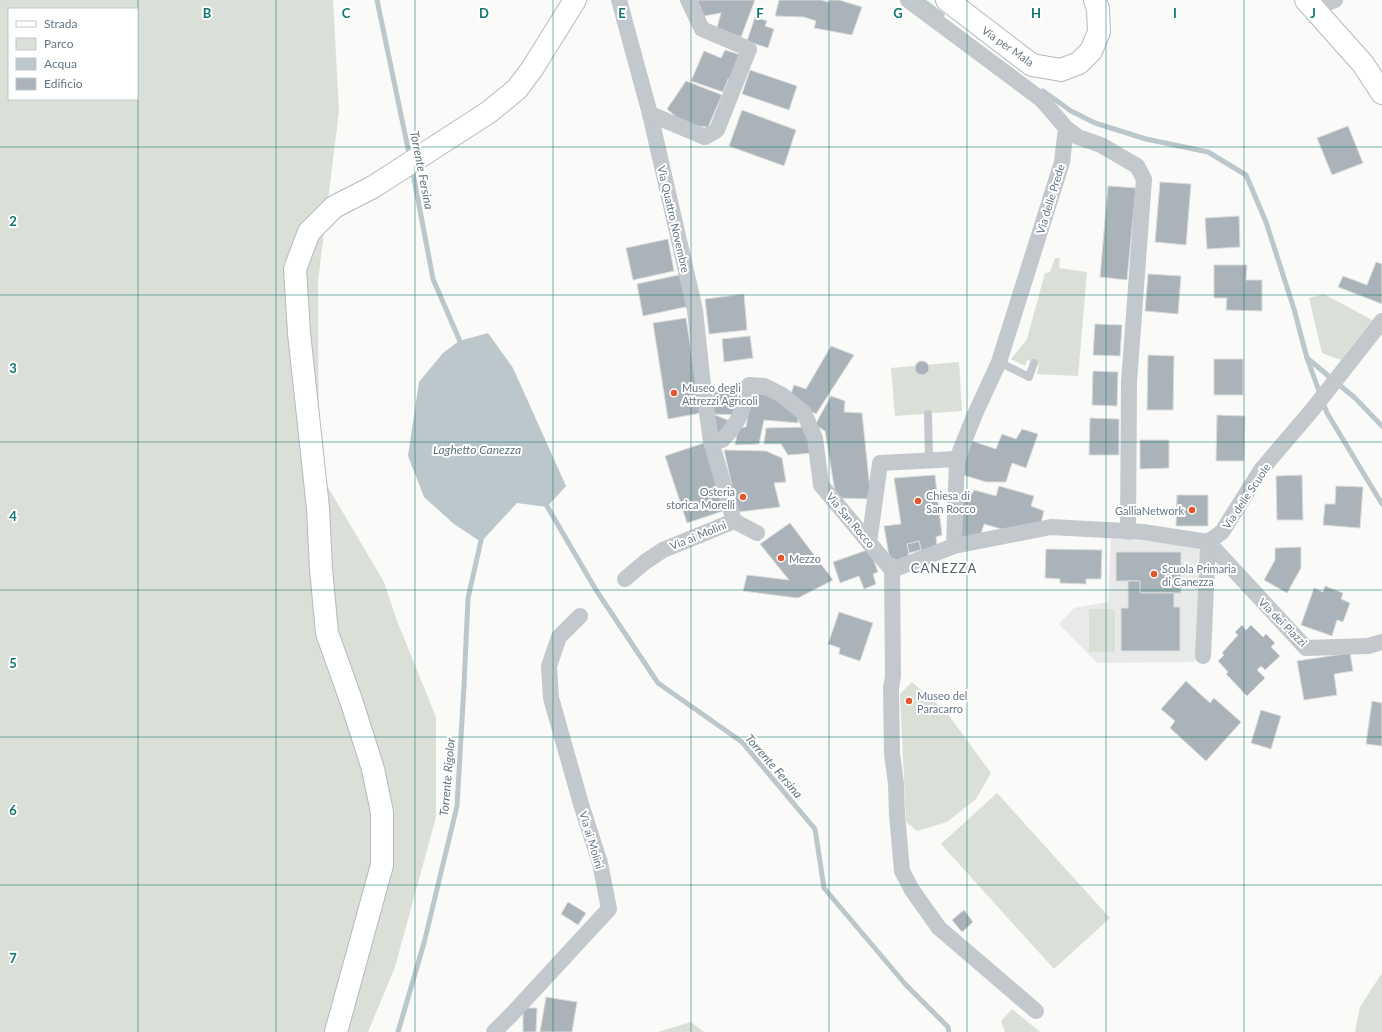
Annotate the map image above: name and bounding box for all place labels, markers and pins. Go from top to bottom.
place label: Museo degli Attrezzi Agricoli [682,381,758,407]
marker: Museo degli Attrezzi Agricoli [669,388,679,398]
place label: Osteria storica Morelli [666,485,735,511]
place label: Chiesa di San Rocco [926,489,976,515]
marker: Osteria storica Morelli [738,492,748,502]
marker: Chiesa di San Rocco [913,496,923,506]
place label: GalliaNetwork [1115,504,1184,517]
marker: GalliaNetwork [1187,505,1197,515]
place label: Mezzo [789,552,821,565]
marker: Mezzo [776,553,786,563]
place label: Scuola Primaria di Canezza [1162,562,1236,588]
marker: Scuola Primaria di Canezza [1149,569,1159,579]
place label: Museo del Paracarro [917,689,967,715]
marker: Museo del Paracarro [904,696,914,706]

